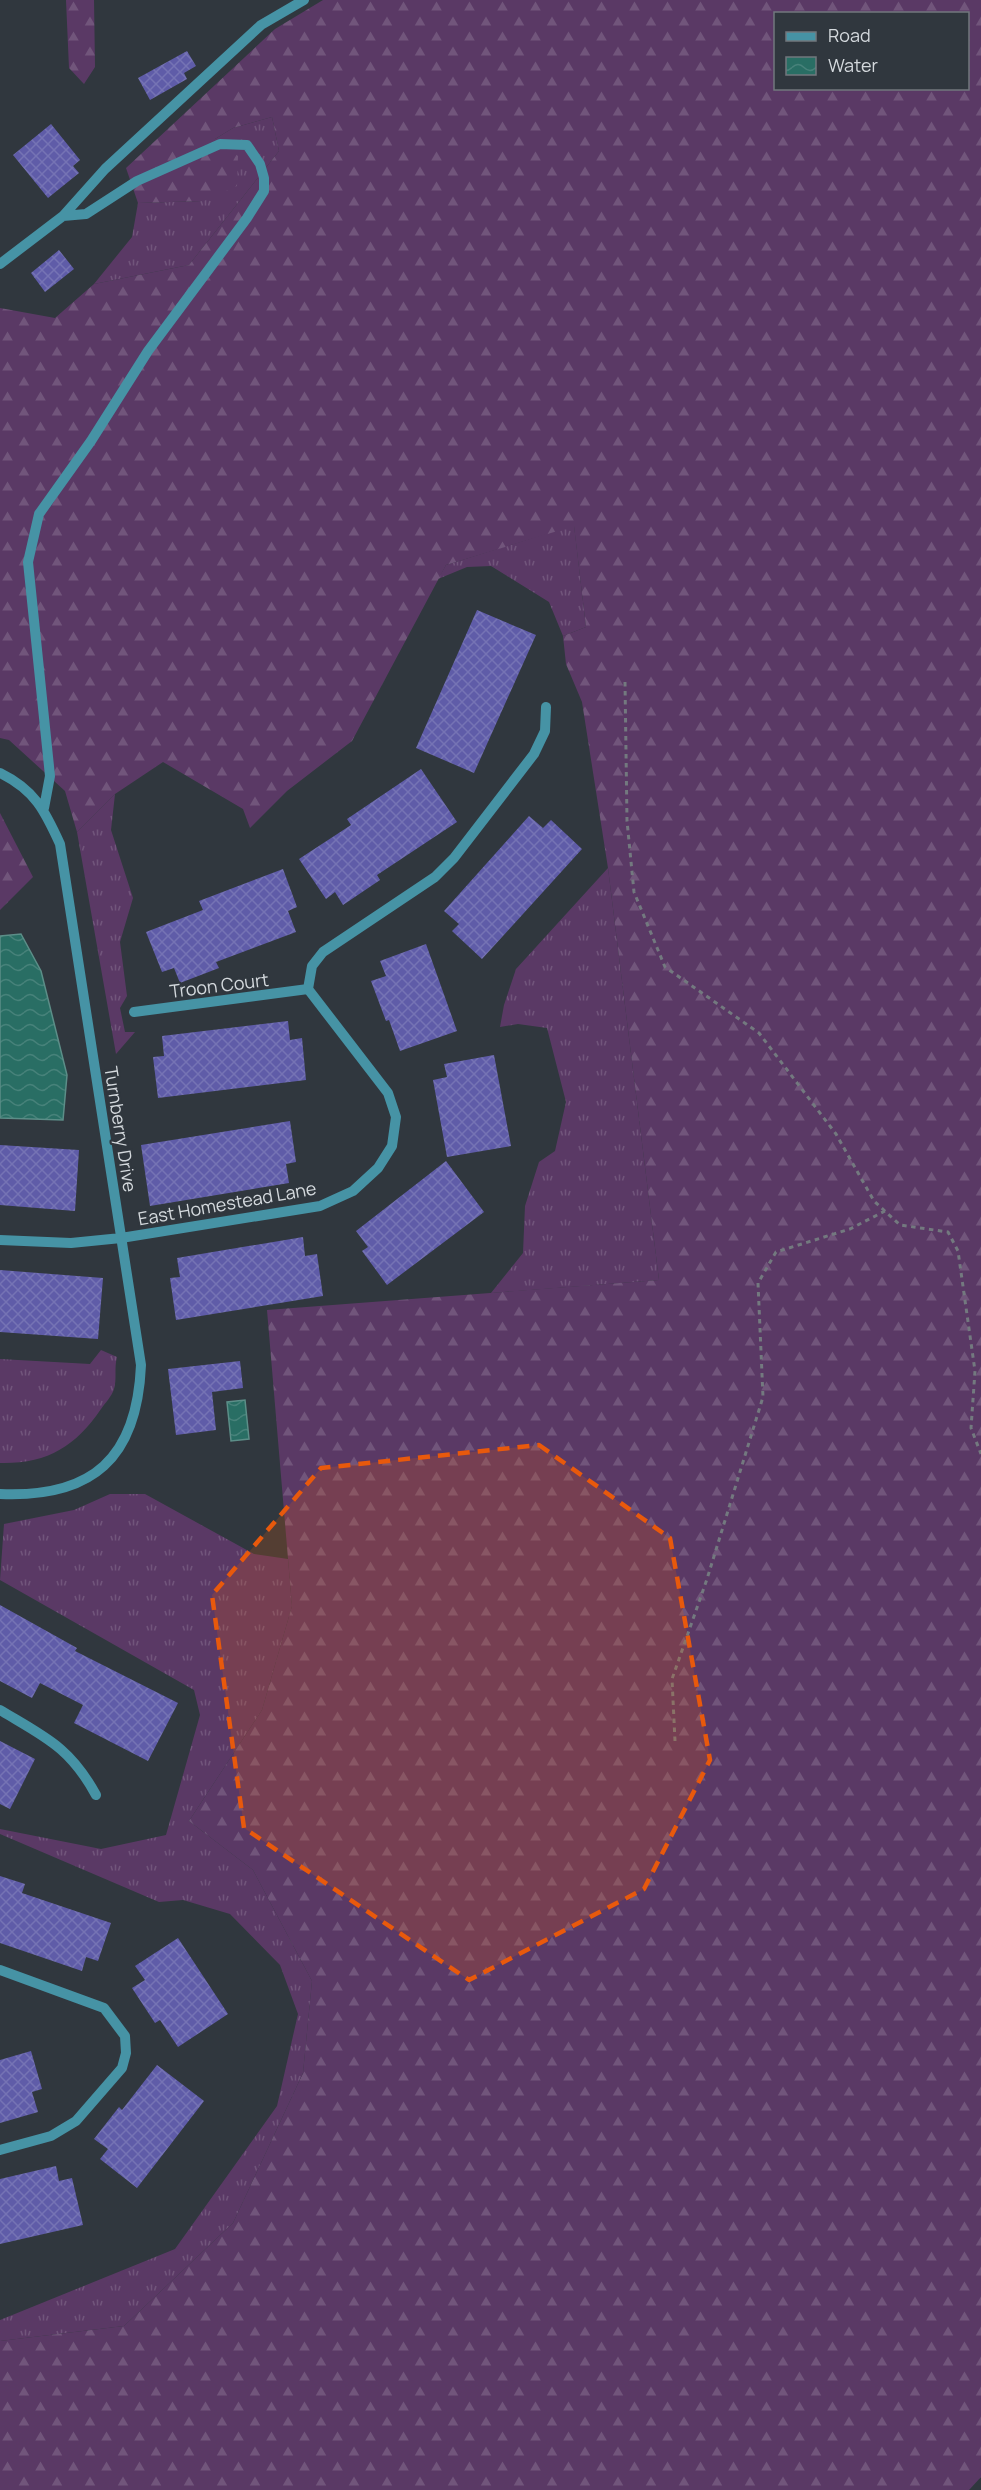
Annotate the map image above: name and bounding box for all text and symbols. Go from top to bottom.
legend [774,12,969,90]
text: Road [828,23,871,47]
text: Water [828,53,878,77]
street label: Troon Court [168,967,270,1003]
street label: Turnberry Drive [99,1064,143,1194]
street label: East Homestead Lane [136,1176,318,1230]

